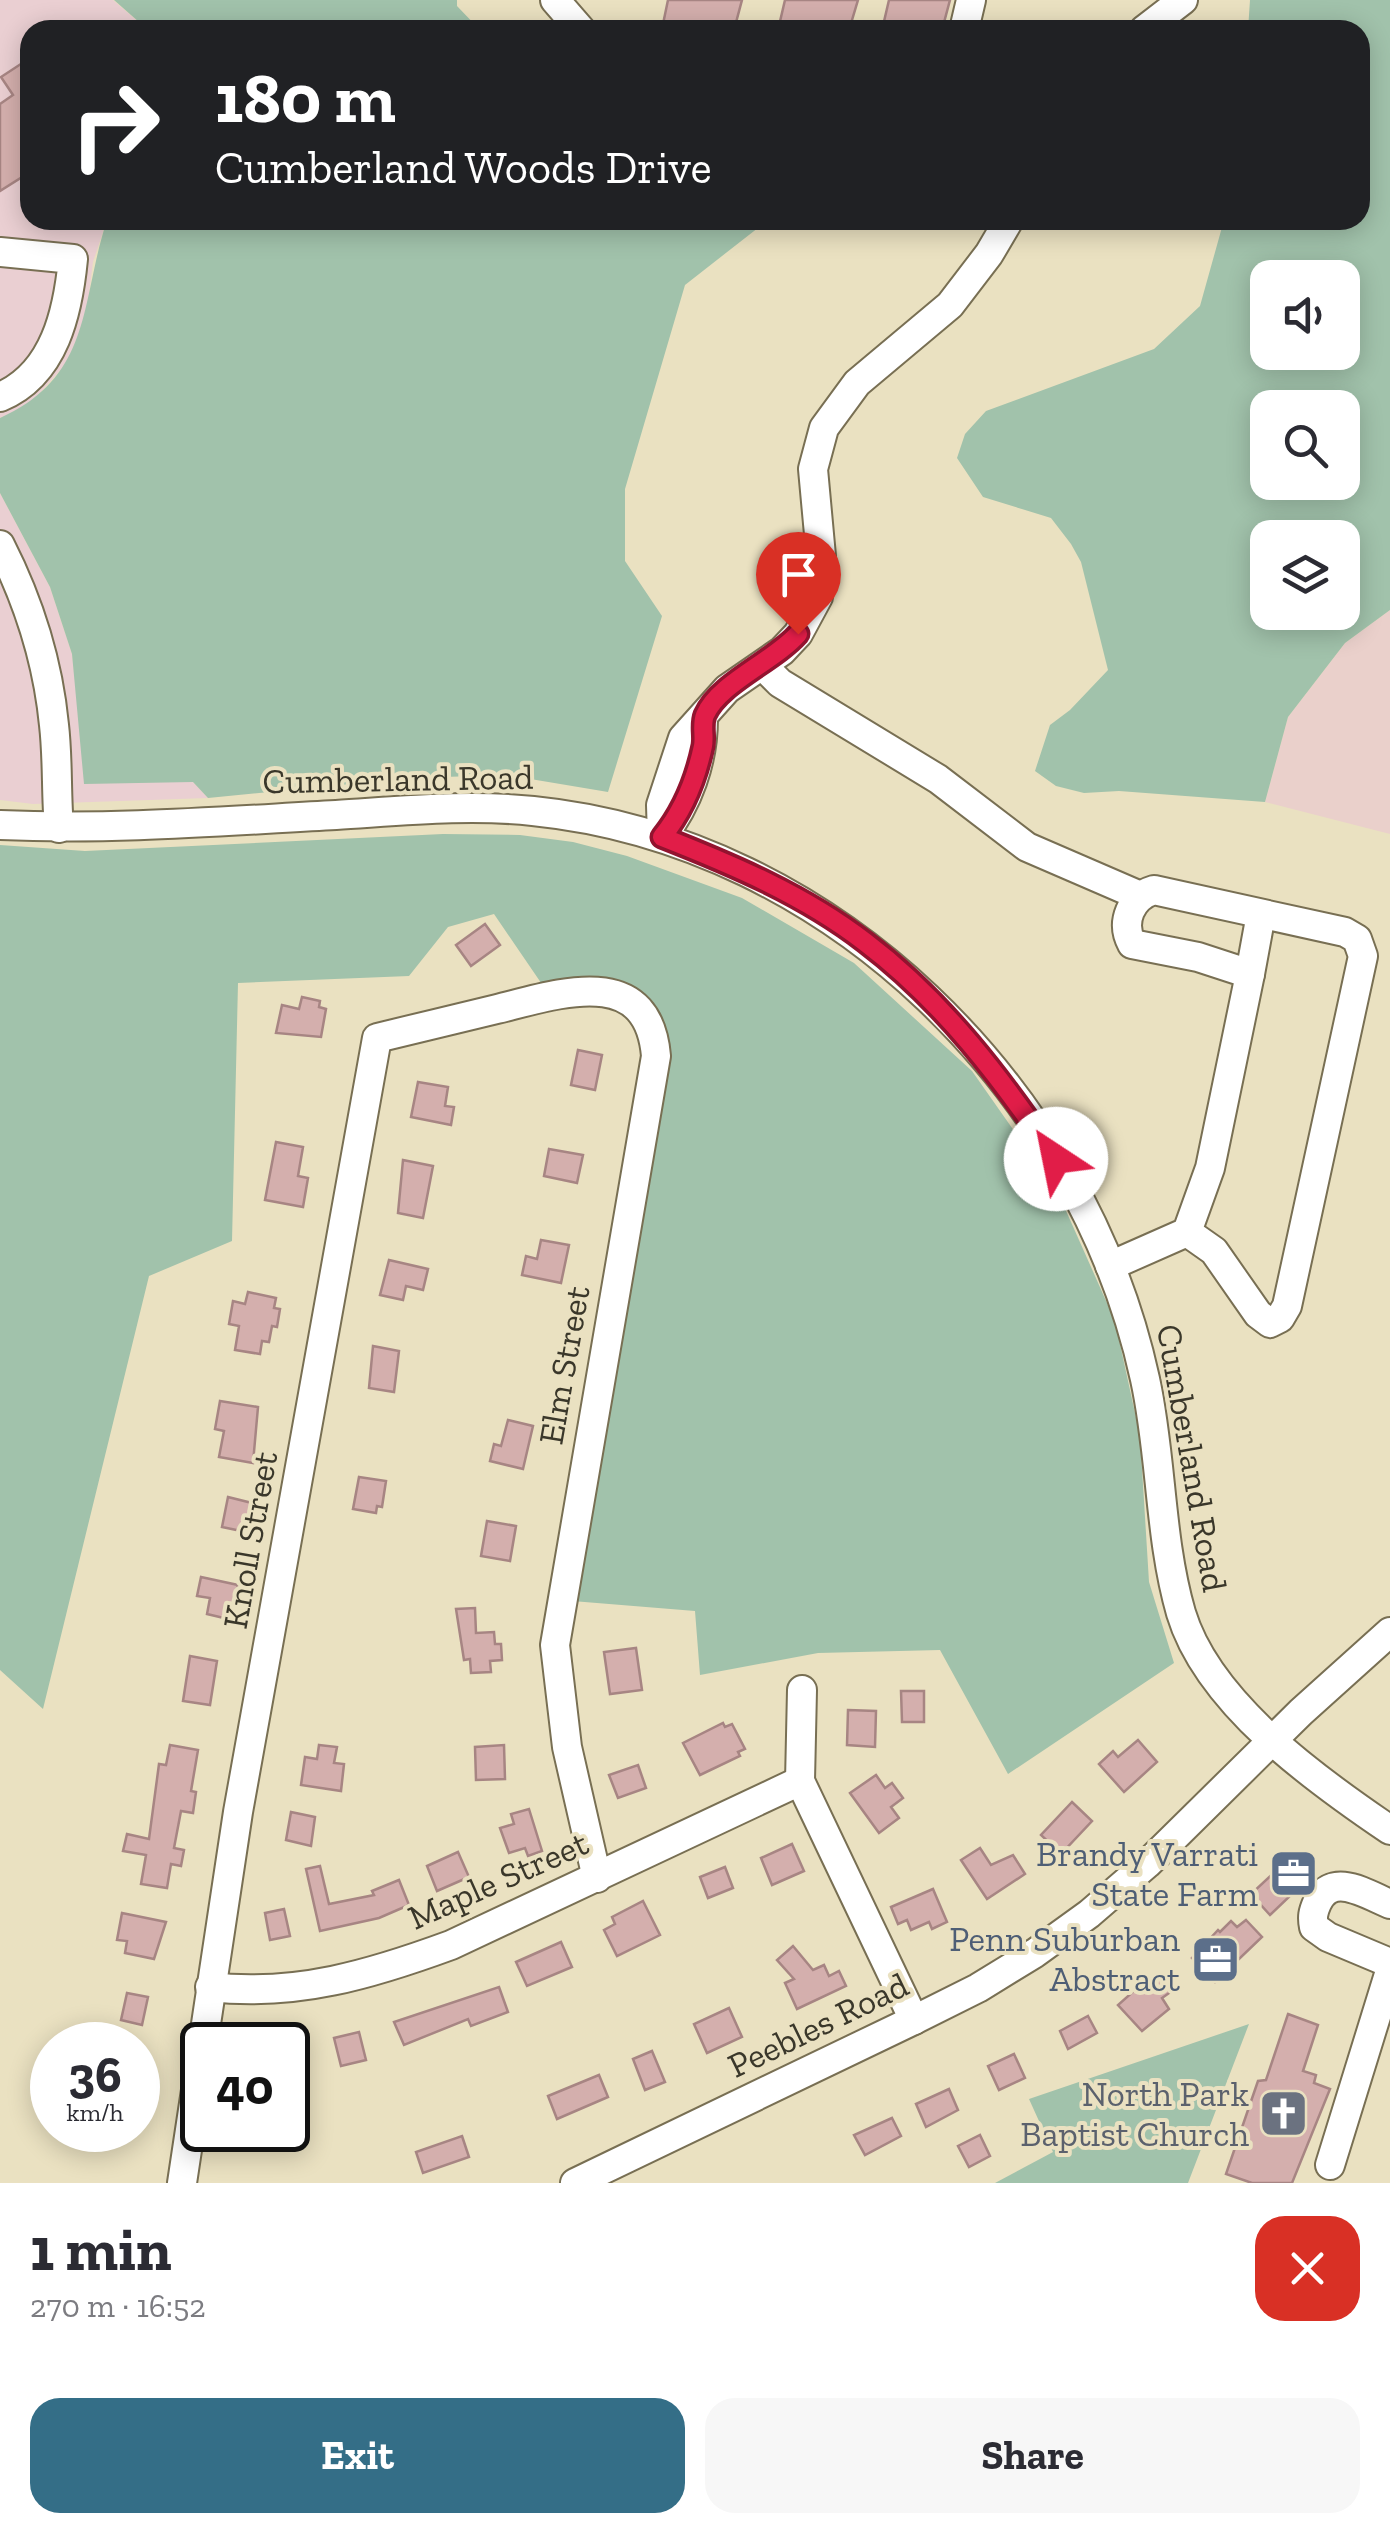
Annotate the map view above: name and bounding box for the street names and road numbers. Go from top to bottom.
street label: Cumberland Road [262,756,534,802]
street label: Elm Street [529,1282,599,1448]
street label: Cumberland Road [1148,1321,1236,1595]
street label: Knoll Street [214,1448,286,1632]
street label: Maple Street [401,1822,595,1938]
street label: Peebles Road [721,1963,915,2087]

